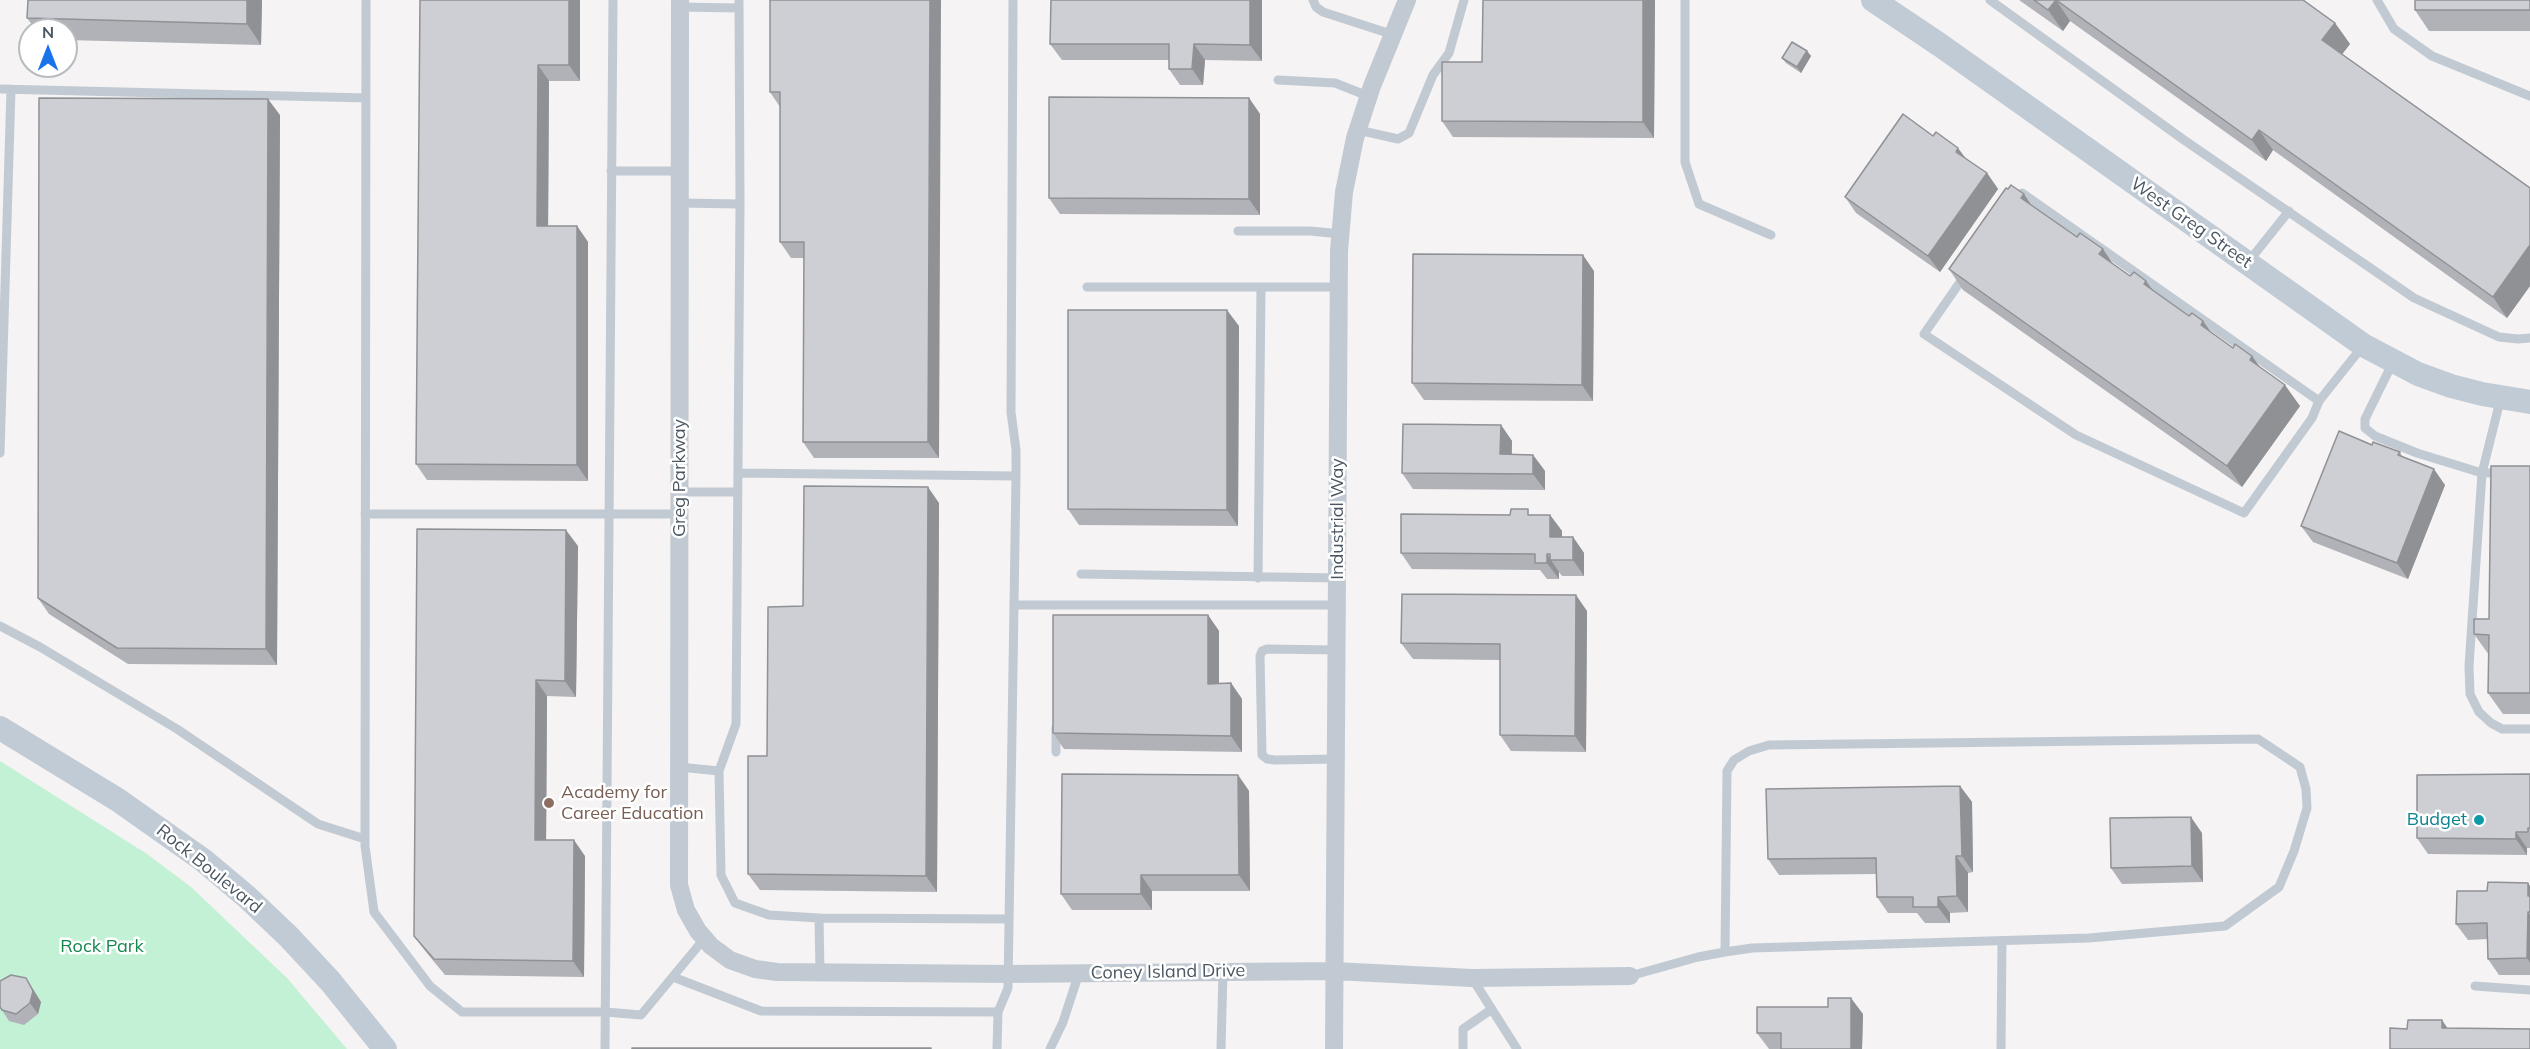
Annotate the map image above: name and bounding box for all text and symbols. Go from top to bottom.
north arrow [18,18,78,78]
text: N [42,22,54,42]
street label: West Greg Street [2126,173,2256,273]
street label: Greg Parkway [669,419,691,537]
street label: Industrial Way [1327,458,1349,580]
place label: Academy for Career Education [561,782,704,824]
marker: Academy for Career Education [542,796,556,810]
place label: Budget [2407,809,2467,831]
marker: Budget [2472,813,2486,827]
street label: Rock Boulevard [152,820,266,918]
park label: Rock Park [60,936,144,958]
street label: Coney Island Drive [1091,960,1245,984]

